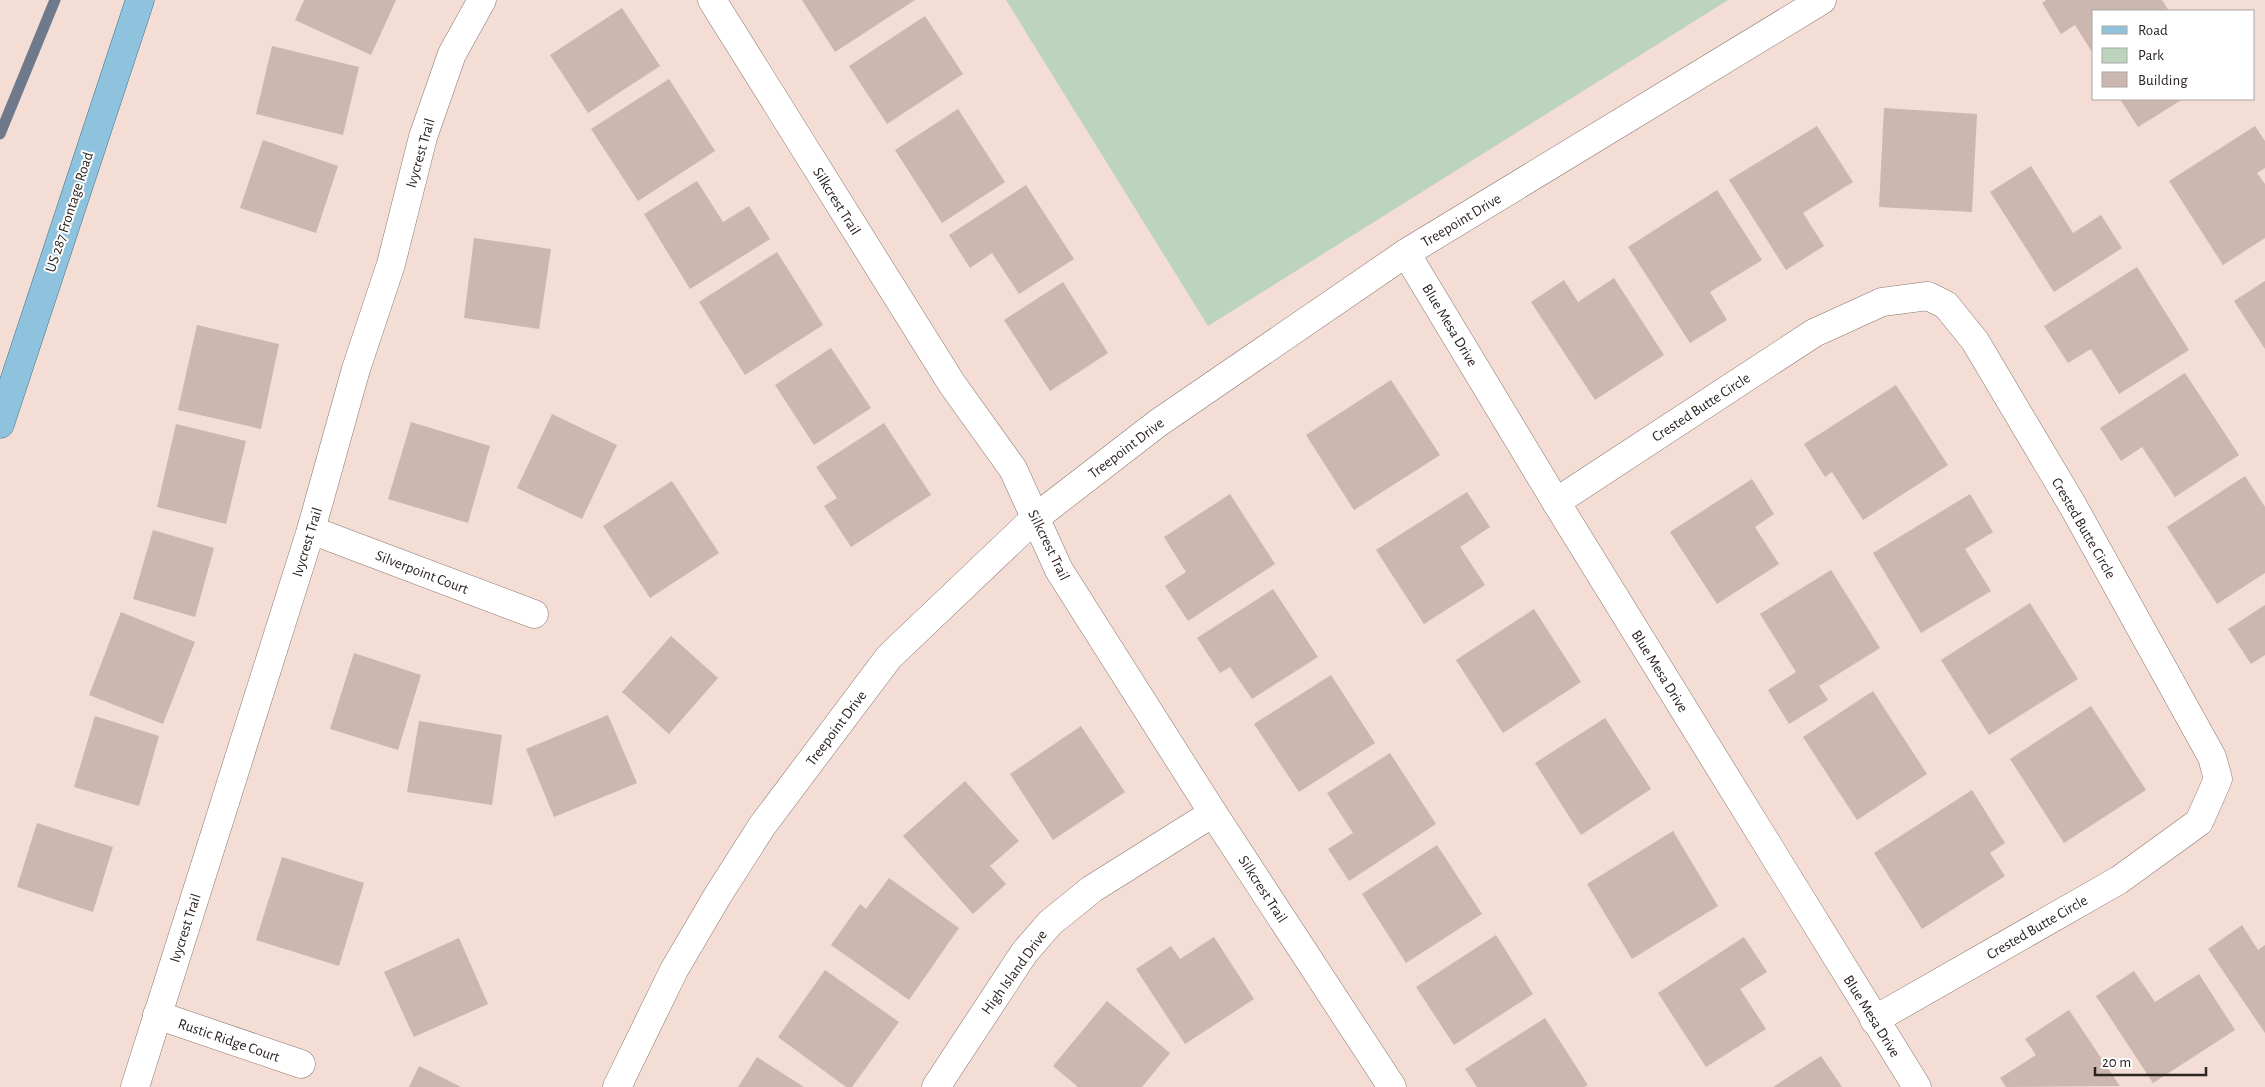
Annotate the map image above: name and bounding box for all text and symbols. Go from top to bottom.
legend [2092,10,2255,100]
text: Road [2138,23,2168,38]
text: Park [2138,48,2164,63]
text: Building [2138,73,2188,88]
street label: Ivycrest Trail [403,117,438,190]
street label: US 287 Frontage Road [43,150,96,274]
street label: Silkcrest Trail [810,165,863,238]
street label: Treepoint Drive [1419,191,1504,250]
street label: Blue Mesa Drive [1419,281,1480,369]
street label: Crested Butte Circle [1650,370,1753,445]
street label: Treepoint Drive [1086,415,1167,481]
street label: Crested Butte Circle [2049,475,2119,581]
street label: Ivycrest Trail [290,506,325,579]
street label: Silkcrest Trail [1025,508,1072,583]
street label: Silverpoint Court [373,548,470,597]
street label: Blue Mesa Drive [1628,628,1691,715]
street label: Treepoint Drive [803,688,869,769]
street label: Silkcrest Trail [1235,853,1290,925]
street label: Ivycrest Trail [167,892,204,965]
street label: Crested Butte Circle [1984,892,2090,962]
street label: High Island Drive [979,927,1050,1017]
street label: Blue Mesa Drive [1840,973,1903,1060]
street label: Rustic Ridge Court [176,1016,282,1065]
scale bar [2095,1044,2206,1076]
text: 20 m [2102,1055,2131,1070]

